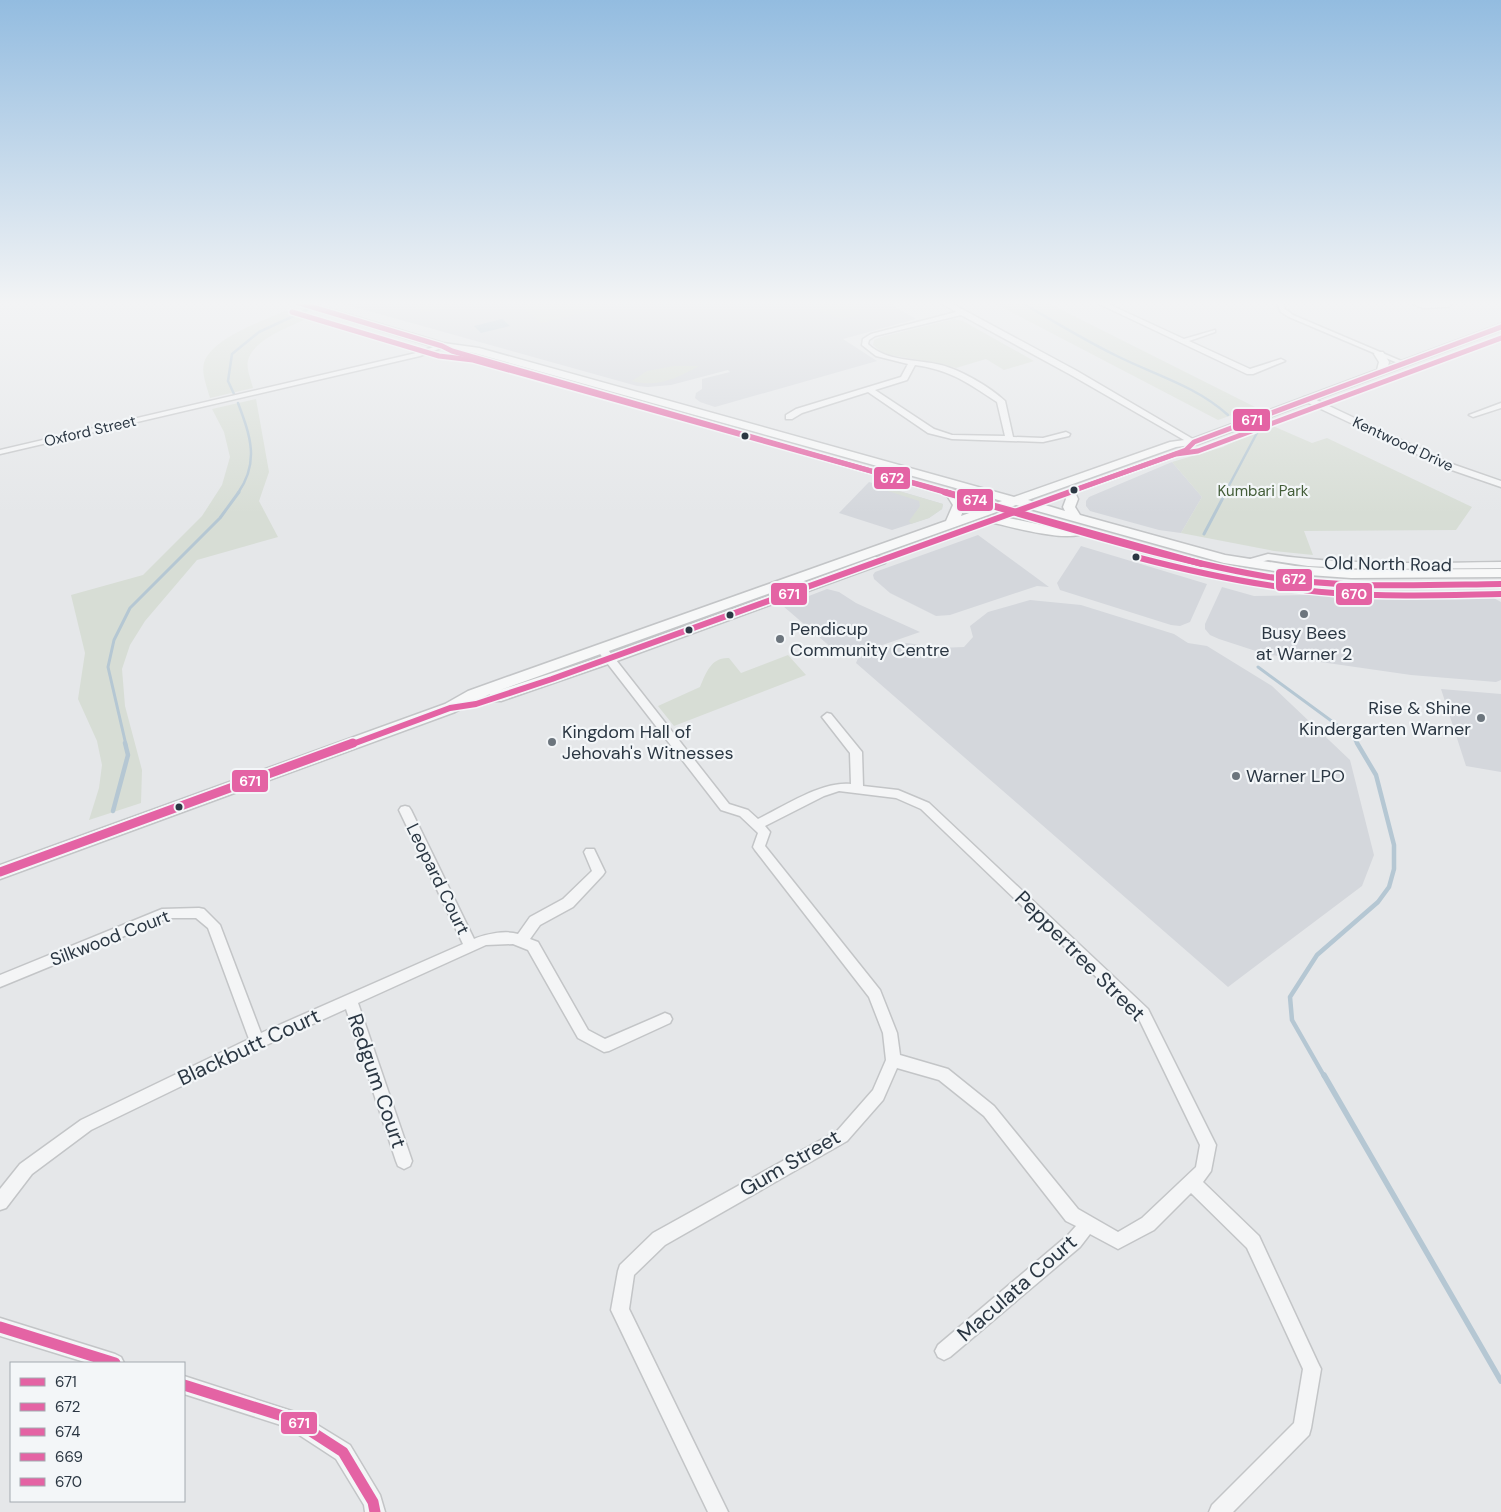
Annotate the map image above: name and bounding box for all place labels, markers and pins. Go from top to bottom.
unlabelled marker [740,431,750,441]
unlabelled marker [1069,485,1079,495]
unlabelled marker [1131,552,1141,562]
marker: Busy Bees at Warner 2 [1298,608,1310,620]
unlabelled marker [725,610,735,620]
place label: Pendicup Community Centre [790,617,950,662]
place label: Busy Bees at Warner 2 [1256,621,1352,666]
unlabelled marker [684,625,694,635]
marker: Pendicup Community Centre [774,633,786,645]
place label: Rise & Shine Kindergarten Warner [1299,696,1471,741]
marker: Rise & Shine Kindergarten Warner [1475,712,1487,724]
place label: Kingdom Hall of Jehovah's Witnesses [562,720,733,765]
marker: Kingdom Hall of Jehovah's Witnesses [546,736,558,748]
place label: Warner LPO [1246,764,1345,788]
marker: Warner LPO [1230,770,1242,782]
unlabelled marker [174,802,184,812]

